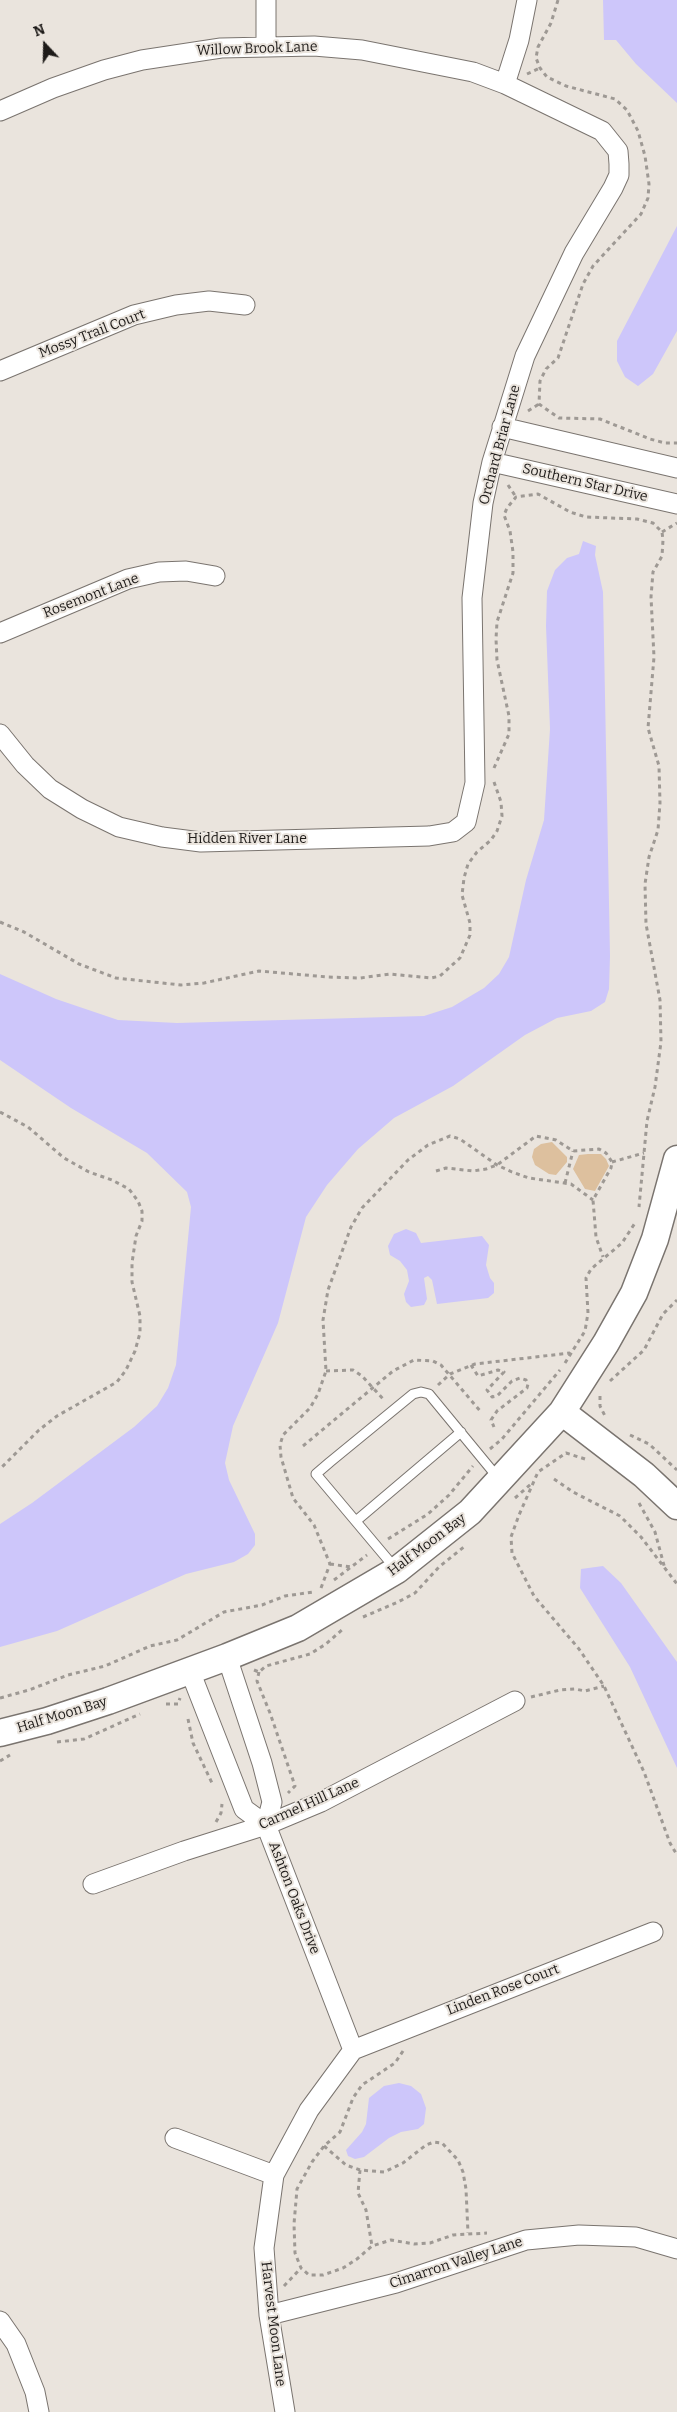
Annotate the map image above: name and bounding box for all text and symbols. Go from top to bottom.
north arrow [20,20,70,70]
text: N [31,21,48,40]
street label: Willow Brook Lane [196,38,318,60]
street label: Mossy Trail Court [36,306,148,362]
street label: Orchard Briar Lane [476,383,524,507]
street label: Southern Star Drive [521,460,649,506]
street label: Rosemont Lane [41,570,141,622]
street label: Hidden River Lane [187,831,307,847]
street label: Half Moon Bay [385,1510,469,1580]
street label: Half Moon Bay [15,1693,109,1737]
street label: Carmel Hill Lane [256,1774,362,1834]
street label: Ashton Oaks Drive [265,1839,323,1957]
street label: Linden Rose Court [444,1961,562,2019]
street label: Cimarron Valley Lane [387,2234,525,2292]
street label: Harvest Moon Lane [257,2260,289,2388]

